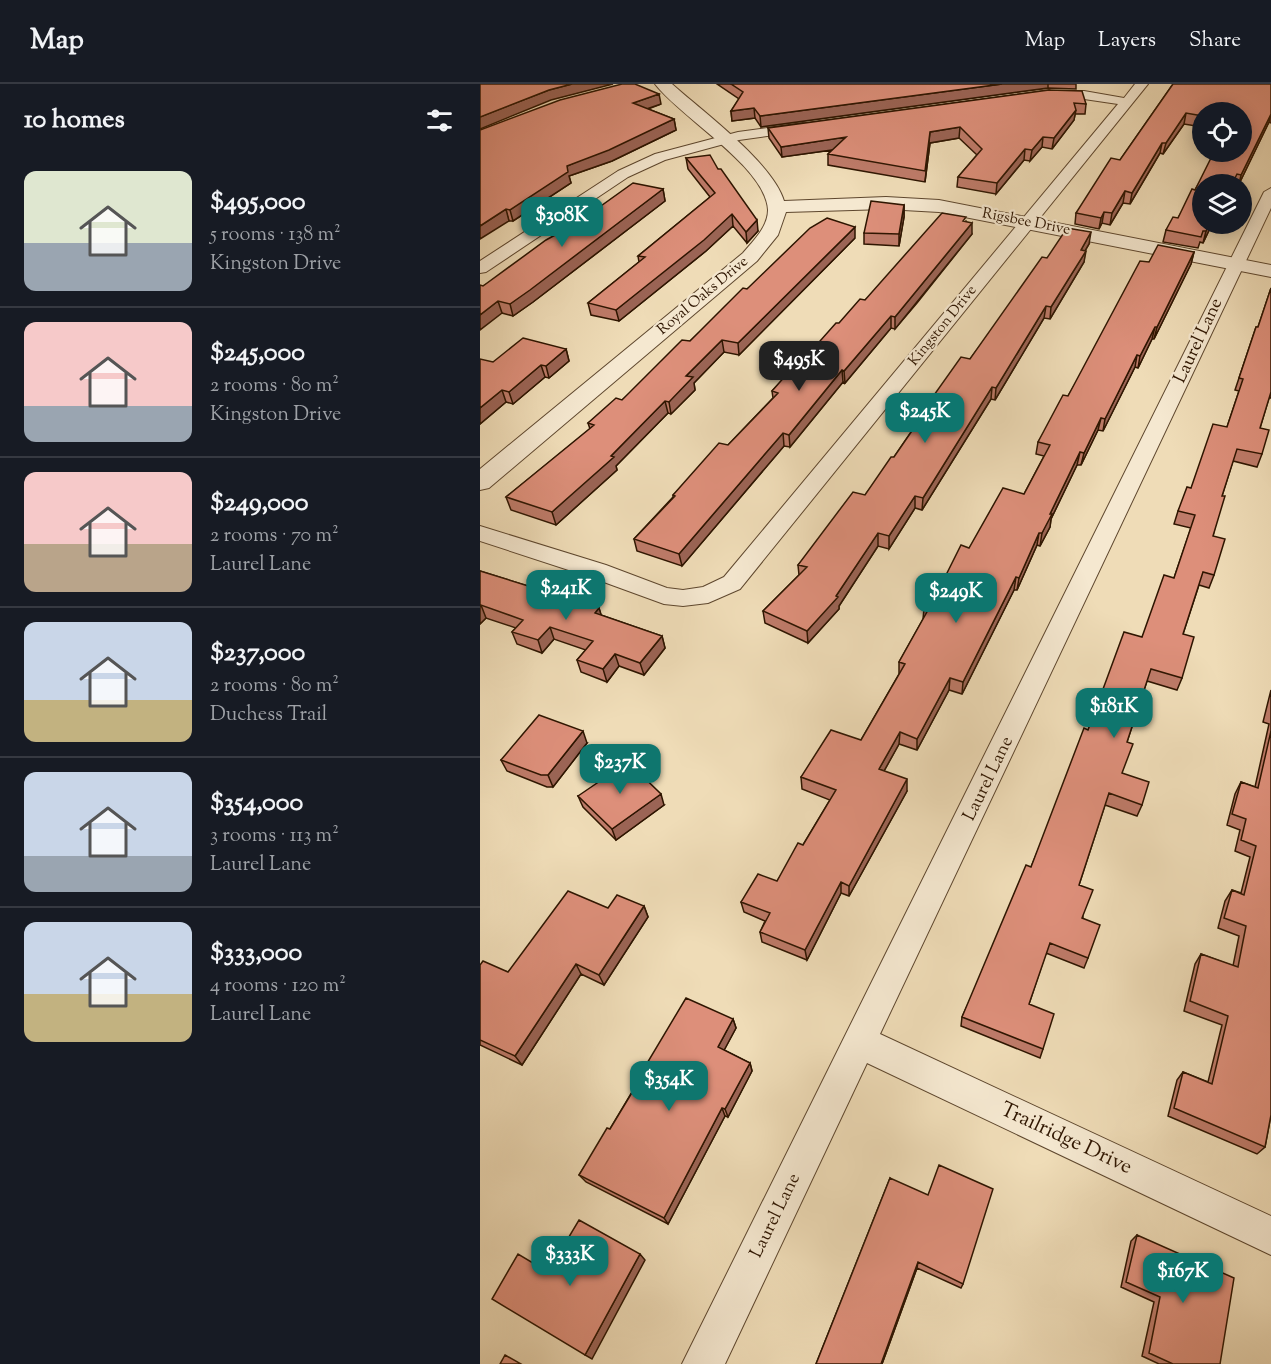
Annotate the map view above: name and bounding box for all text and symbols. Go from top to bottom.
text: Map [30,21,84,61]
text: Map [1025,26,1065,56]
text: Layers [1098,26,1156,56]
text: Share [1189,26,1241,56]
text: 10 homes [24,102,125,139]
map controls [1192,102,1252,234]
button: locate [1192,102,1252,162]
icon: filters [423,104,456,137]
button: layers [1192,174,1252,234]
text: $495,000 [210,184,306,221]
icon: home [72,195,144,267]
pin: $308K [520,197,604,248]
text: $308K [535,202,589,231]
street label: Rigsbee Drive [980,203,1072,241]
text: 5 rooms · 138 m² [210,221,341,250]
text: Kingston Drive [210,250,341,279]
street label: Royal Oaks Drive [653,252,753,340]
street label: Kingston Drive [904,281,982,371]
street label: Laurel Lane [1168,294,1230,388]
text: $245,000 [210,335,305,372]
pin: $495K [757,341,841,392]
icon: home [72,346,144,418]
text: $495K [773,346,825,375]
text: 2 rooms · 80 m² [210,372,339,401]
pin: $245K [883,393,967,444]
text: $245K [899,398,951,427]
text: Kingston Drive [210,401,341,430]
text: $249,000 [210,485,309,522]
icon: home [72,496,144,568]
text: 2 rooms · 70 m² [210,522,339,551]
text: Laurel Lane [210,551,311,580]
pin: $241K [524,570,608,621]
pin: $249K [914,573,998,624]
text: $241K [540,575,592,604]
text: $249K [929,578,983,607]
text: $237,000 [210,635,305,672]
icon: home [72,646,144,718]
text: 2 rooms · 80 m² [210,672,339,701]
pin: $181K [1072,688,1156,739]
text: $181K [1090,693,1138,722]
text: Duchess Trail [210,701,327,730]
street label: Laurel Lane [957,732,1021,826]
pin: $237K [578,744,662,795]
text: $237K [594,749,646,778]
text: $354,000 [210,785,303,822]
icon: home [72,796,144,868]
text: 3 rooms · 113 m² [210,822,339,851]
text: Laurel Lane [210,851,311,880]
text: $333,000 [210,935,302,972]
icon: home [72,946,144,1018]
text: 4 rooms · 120 m² [210,972,346,1001]
text: Laurel Lane [210,1001,311,1030]
pin: $354K [627,1061,711,1112]
text: $354K [644,1066,694,1095]
street label: Trailridge Drive [995,1095,1137,1183]
street label: Laurel Lane [744,1169,808,1263]
pin: $333K [528,1236,612,1287]
text: $333K [545,1241,595,1270]
pin: $167K [1141,1253,1225,1304]
text: $167K [1157,1258,1209,1287]

